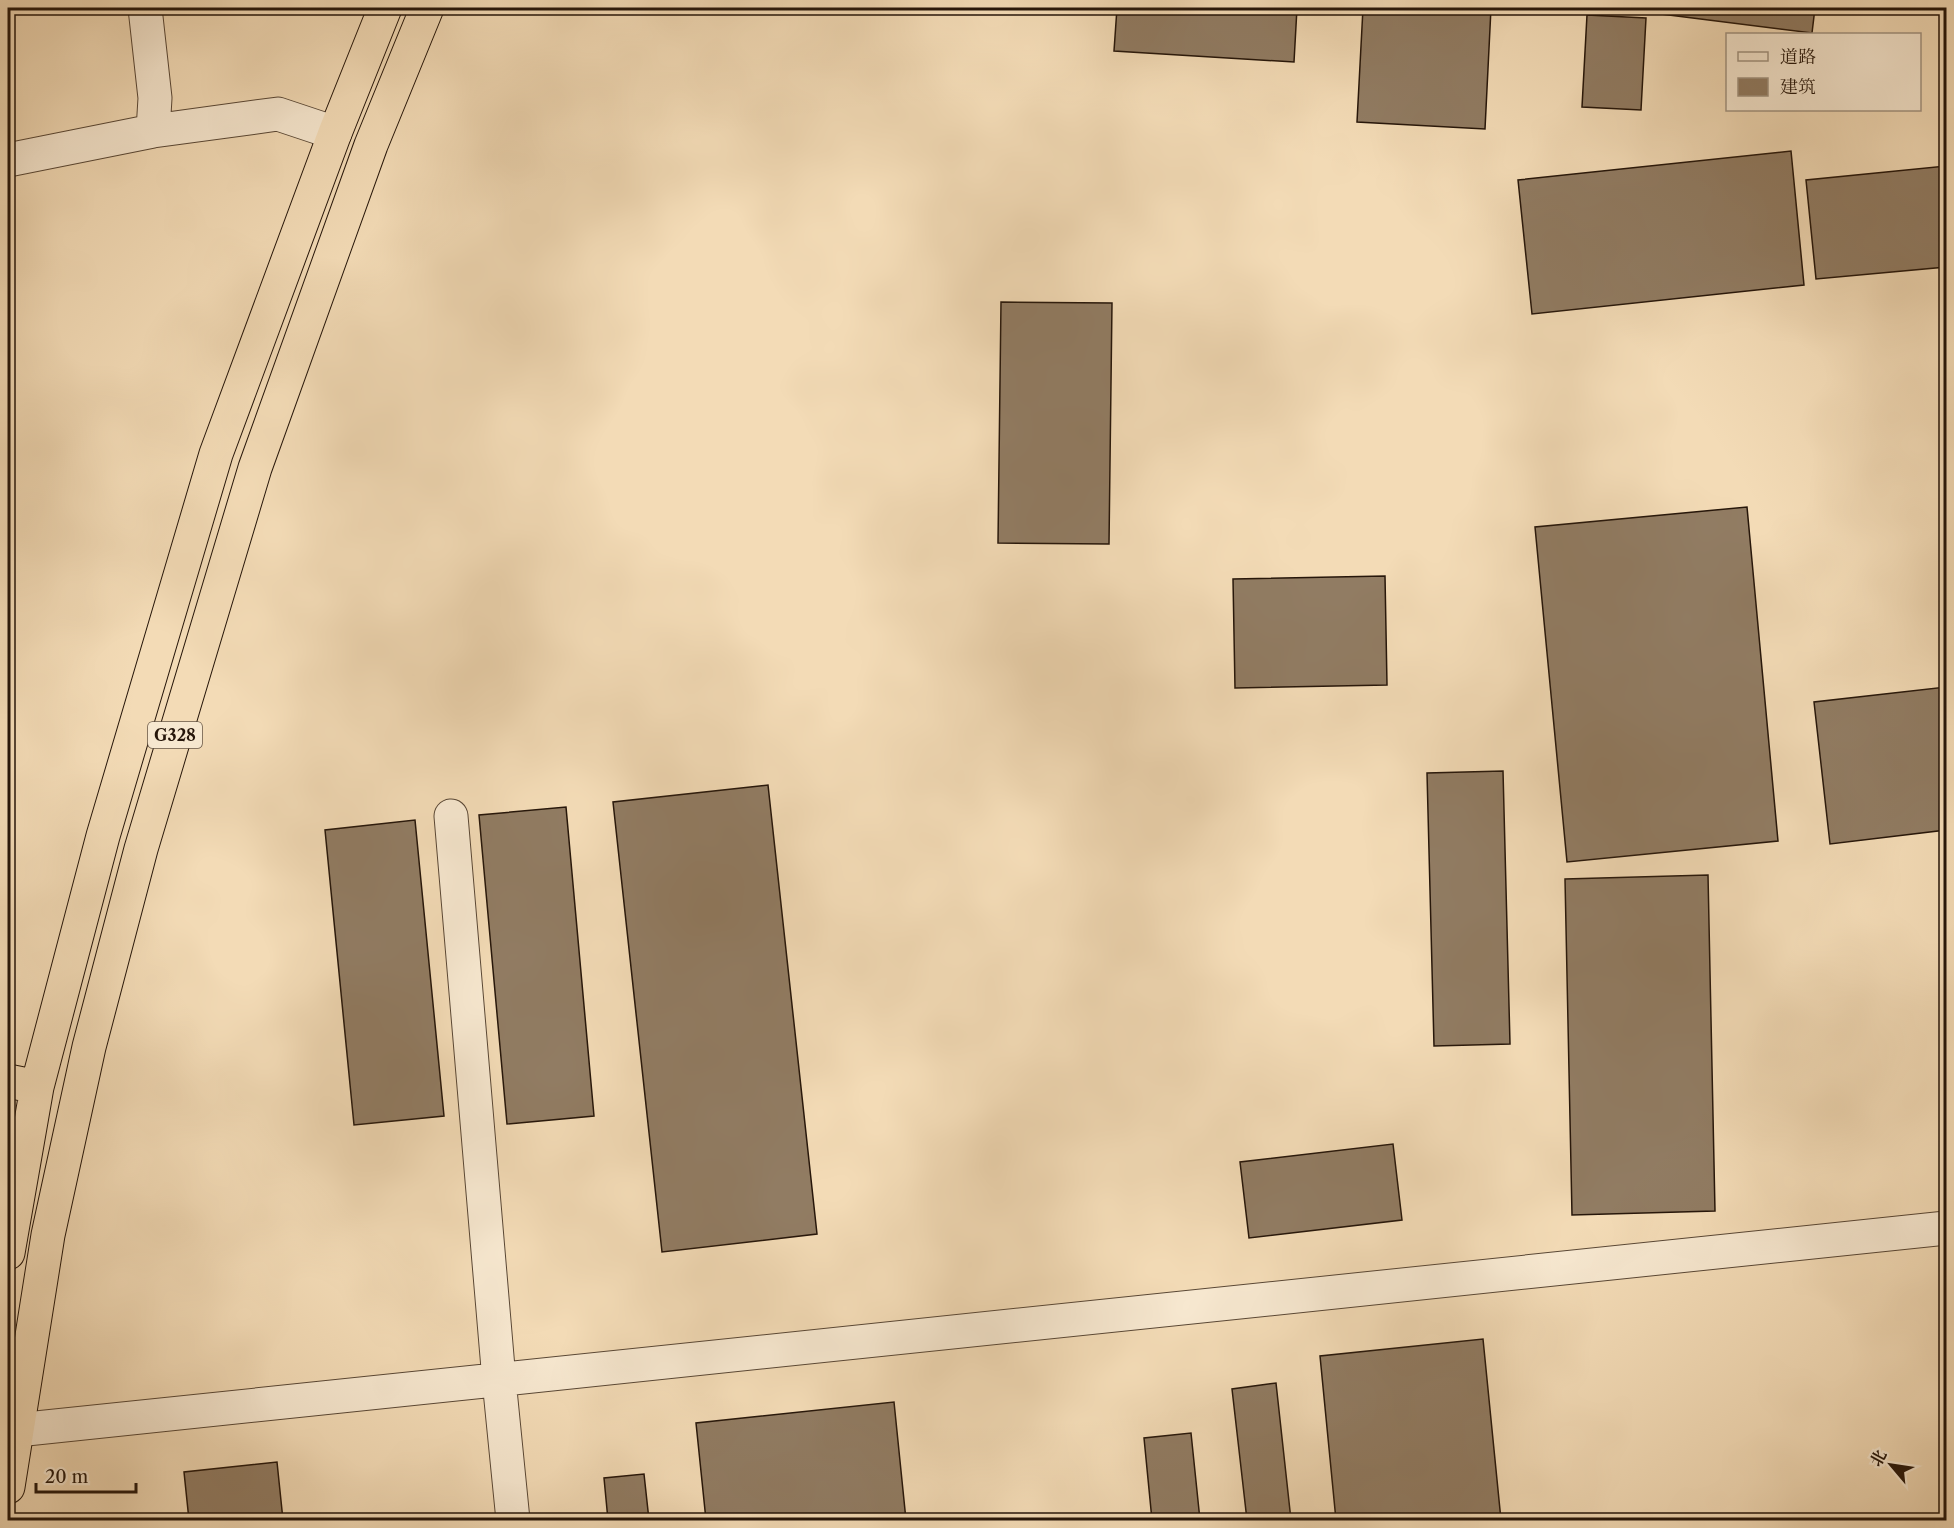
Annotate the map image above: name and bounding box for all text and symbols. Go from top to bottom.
legend [1726,33,1921,111]
text: 道路 [1780,46,1816,68]
text: 建筑 [1780,76,1816,98]
road number: G328 [148,722,202,748]
north arrow [1861,1435,1921,1495]
text: 北 [1865,1446,1891,1470]
scale bar [36,1456,136,1494]
text: 20 m [45,1466,89,1488]

